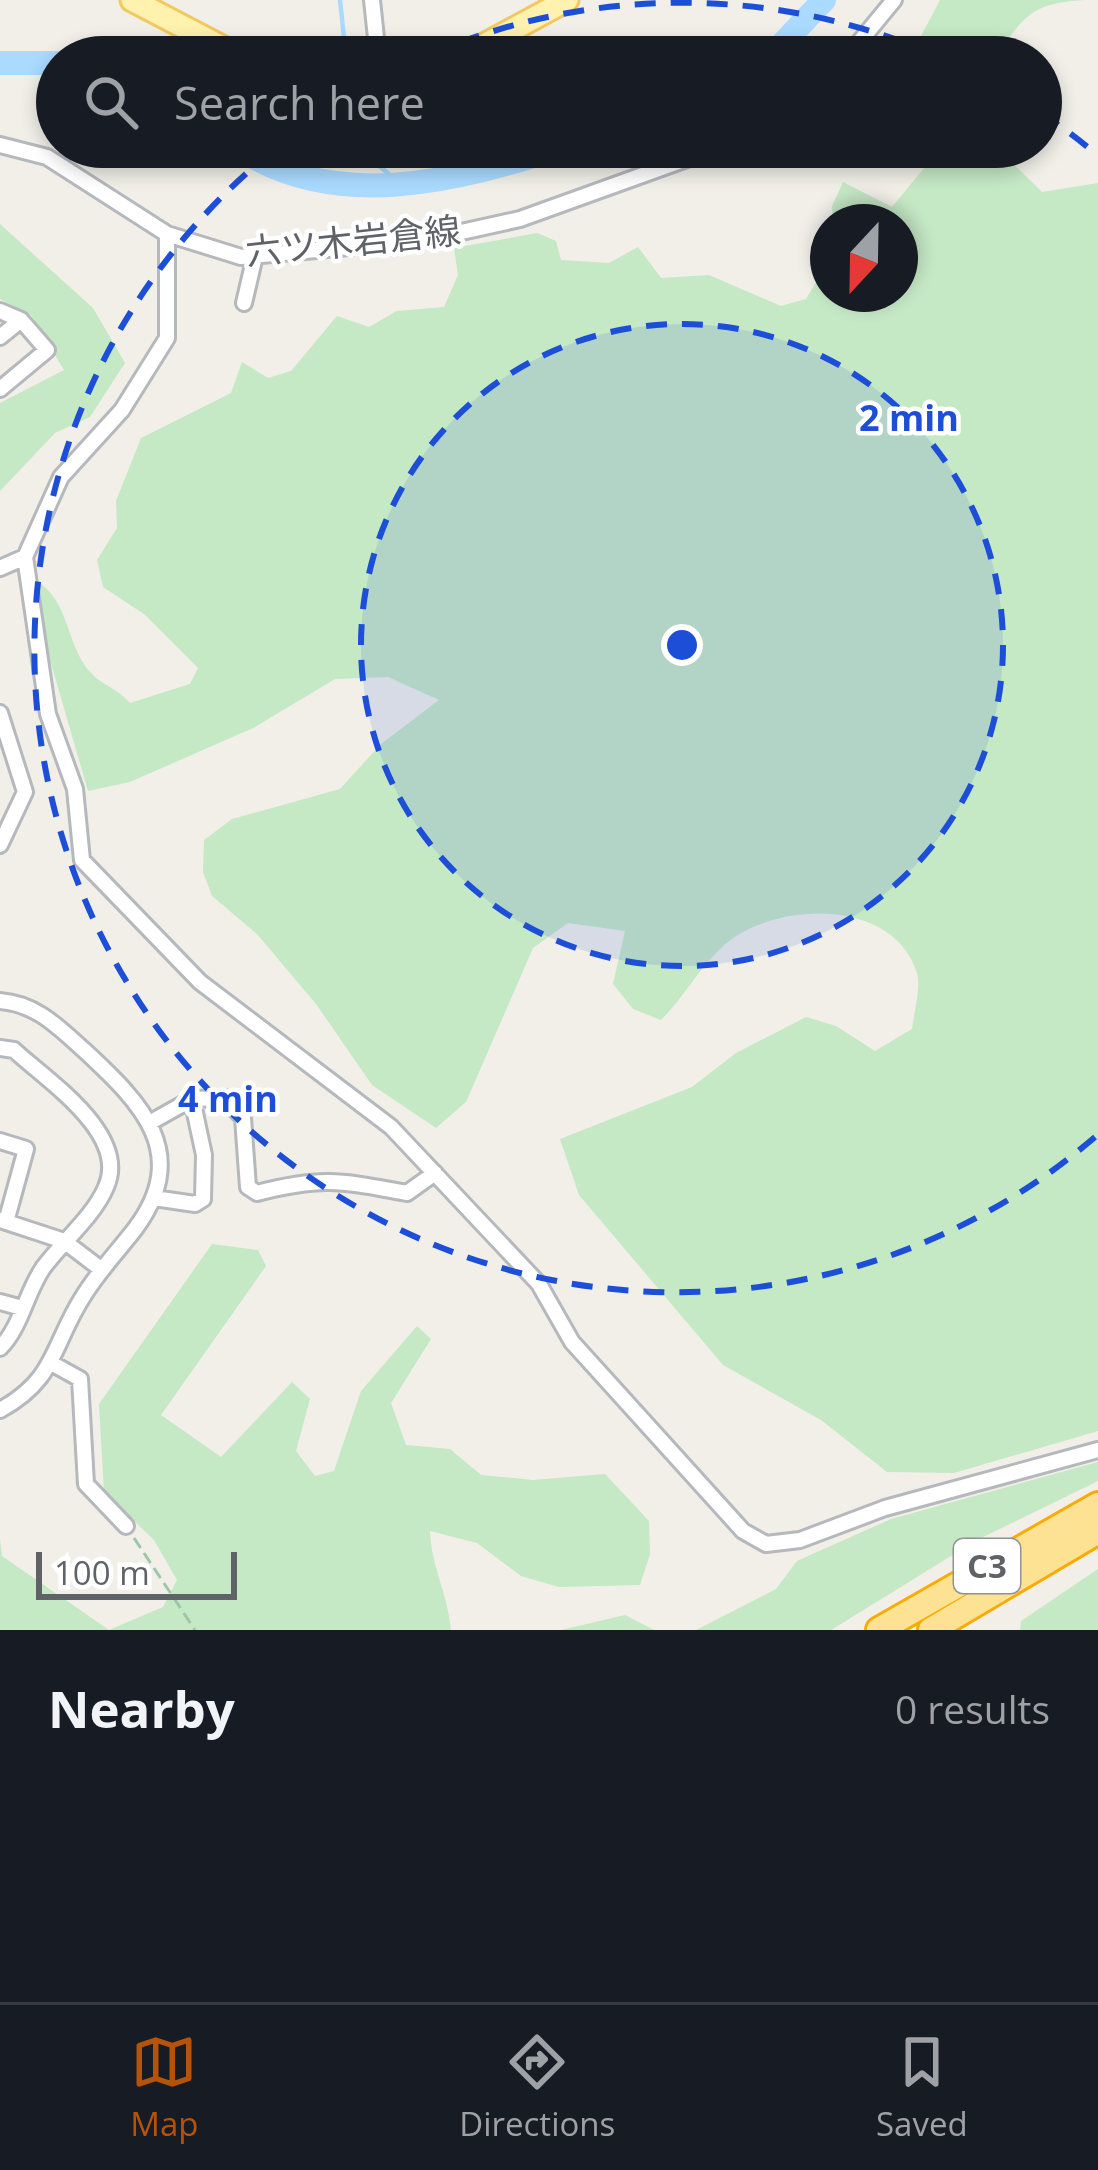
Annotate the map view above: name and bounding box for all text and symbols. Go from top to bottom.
search box [36,36,1062,168]
icon: search [78,69,144,135]
text: Search here [174,72,425,133]
north arrow [810,204,918,312]
street label: 六ツ木岩倉線 [243,205,463,276]
text: 2 min [859,393,959,442]
centre of rings [661,624,703,666]
text: 4 min [178,1074,278,1123]
road number: C3 [954,1539,1020,1593]
scale bar [36,1546,237,1599]
text: 100 m [54,1550,150,1595]
text: Nearby [48,1673,235,1743]
text: 0 results [895,1682,1050,1735]
tab: Map [130,2029,199,2146]
tab: Directions [459,2029,615,2146]
tab: Saved [876,2029,968,2146]

